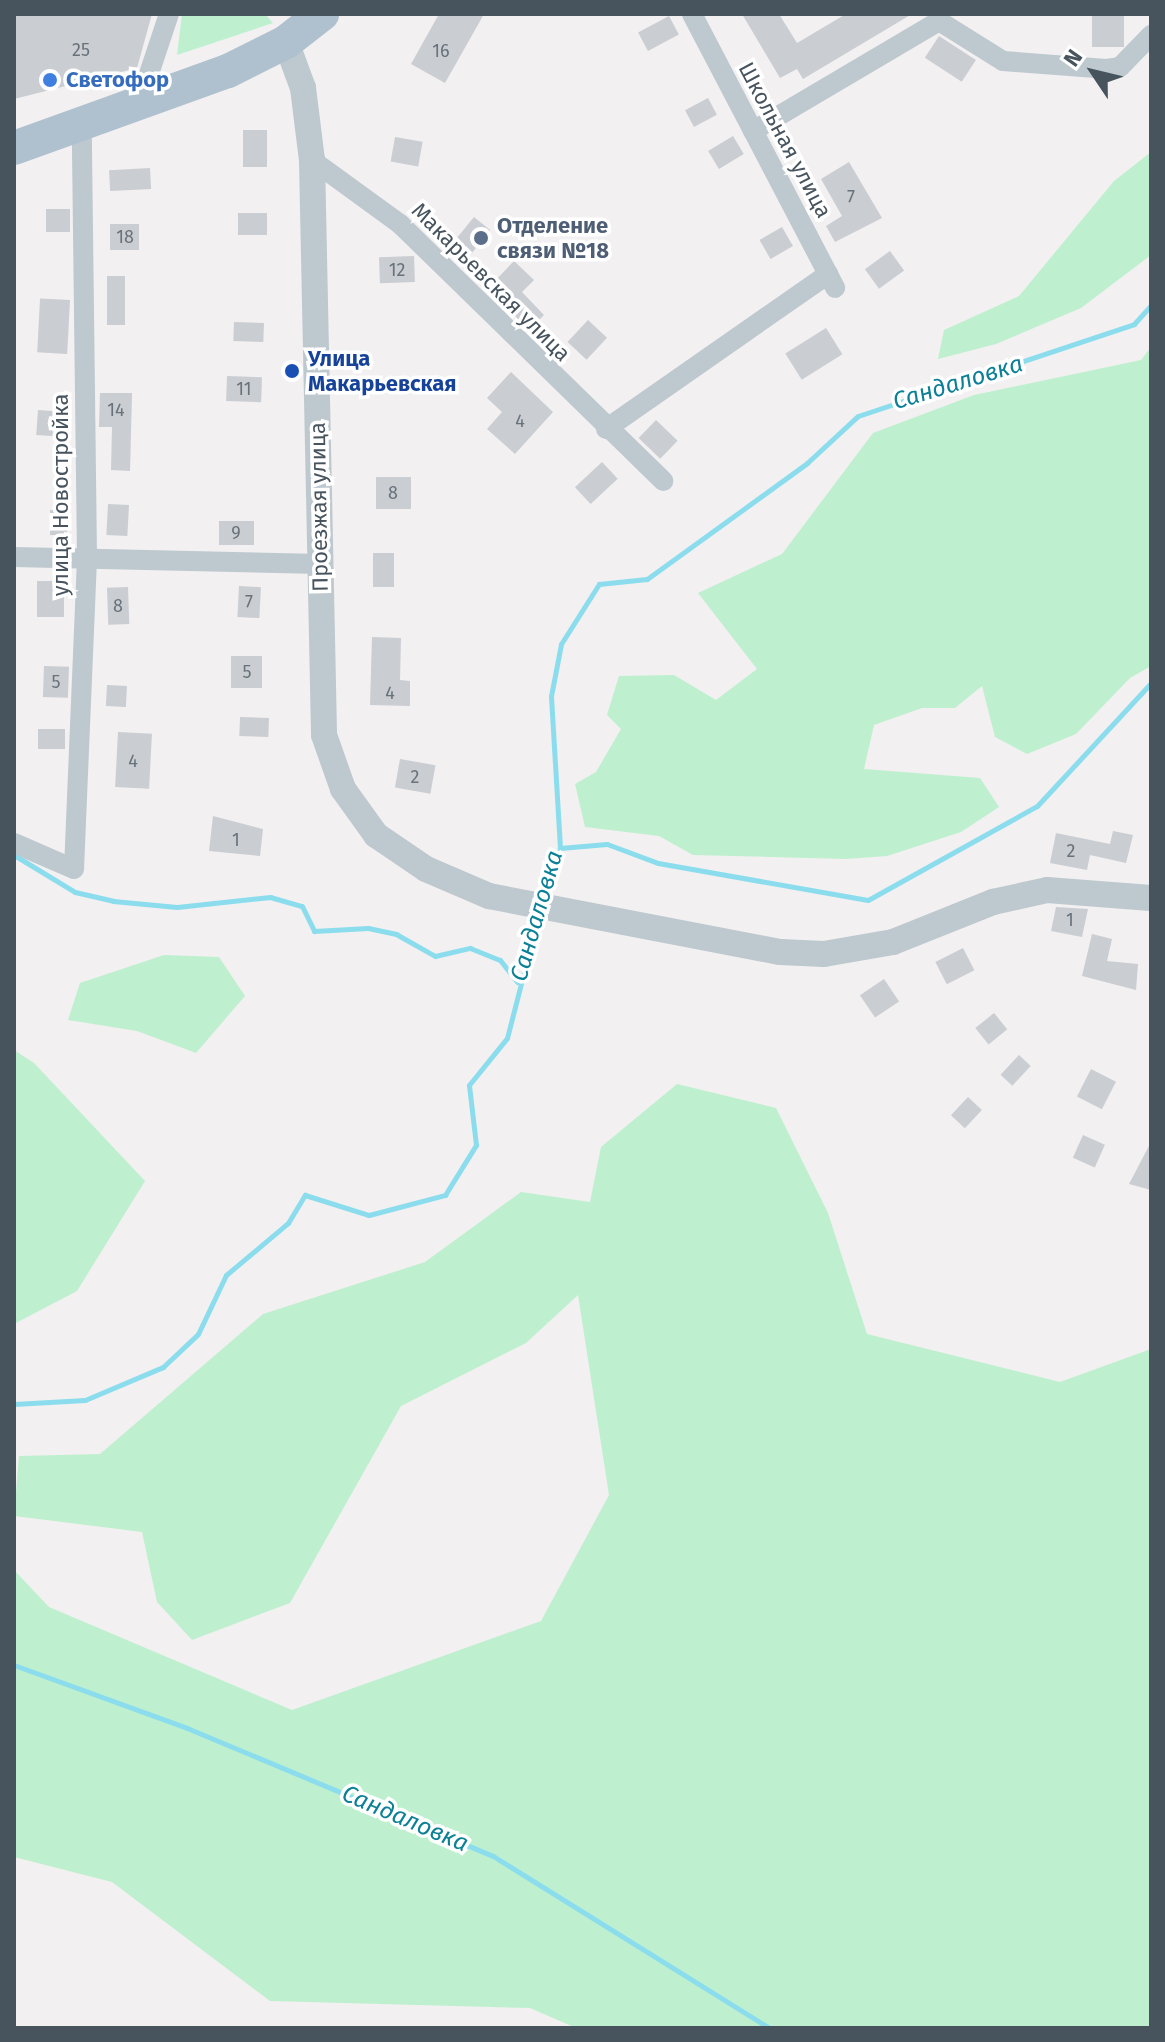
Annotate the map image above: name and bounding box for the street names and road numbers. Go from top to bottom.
street label: Школьная улица [733,58,837,222]
street label: Макарьевская улица [406,197,576,367]
street label: улица Новостройка [48,394,74,596]
street label: Проезжая улица [304,422,334,592]

